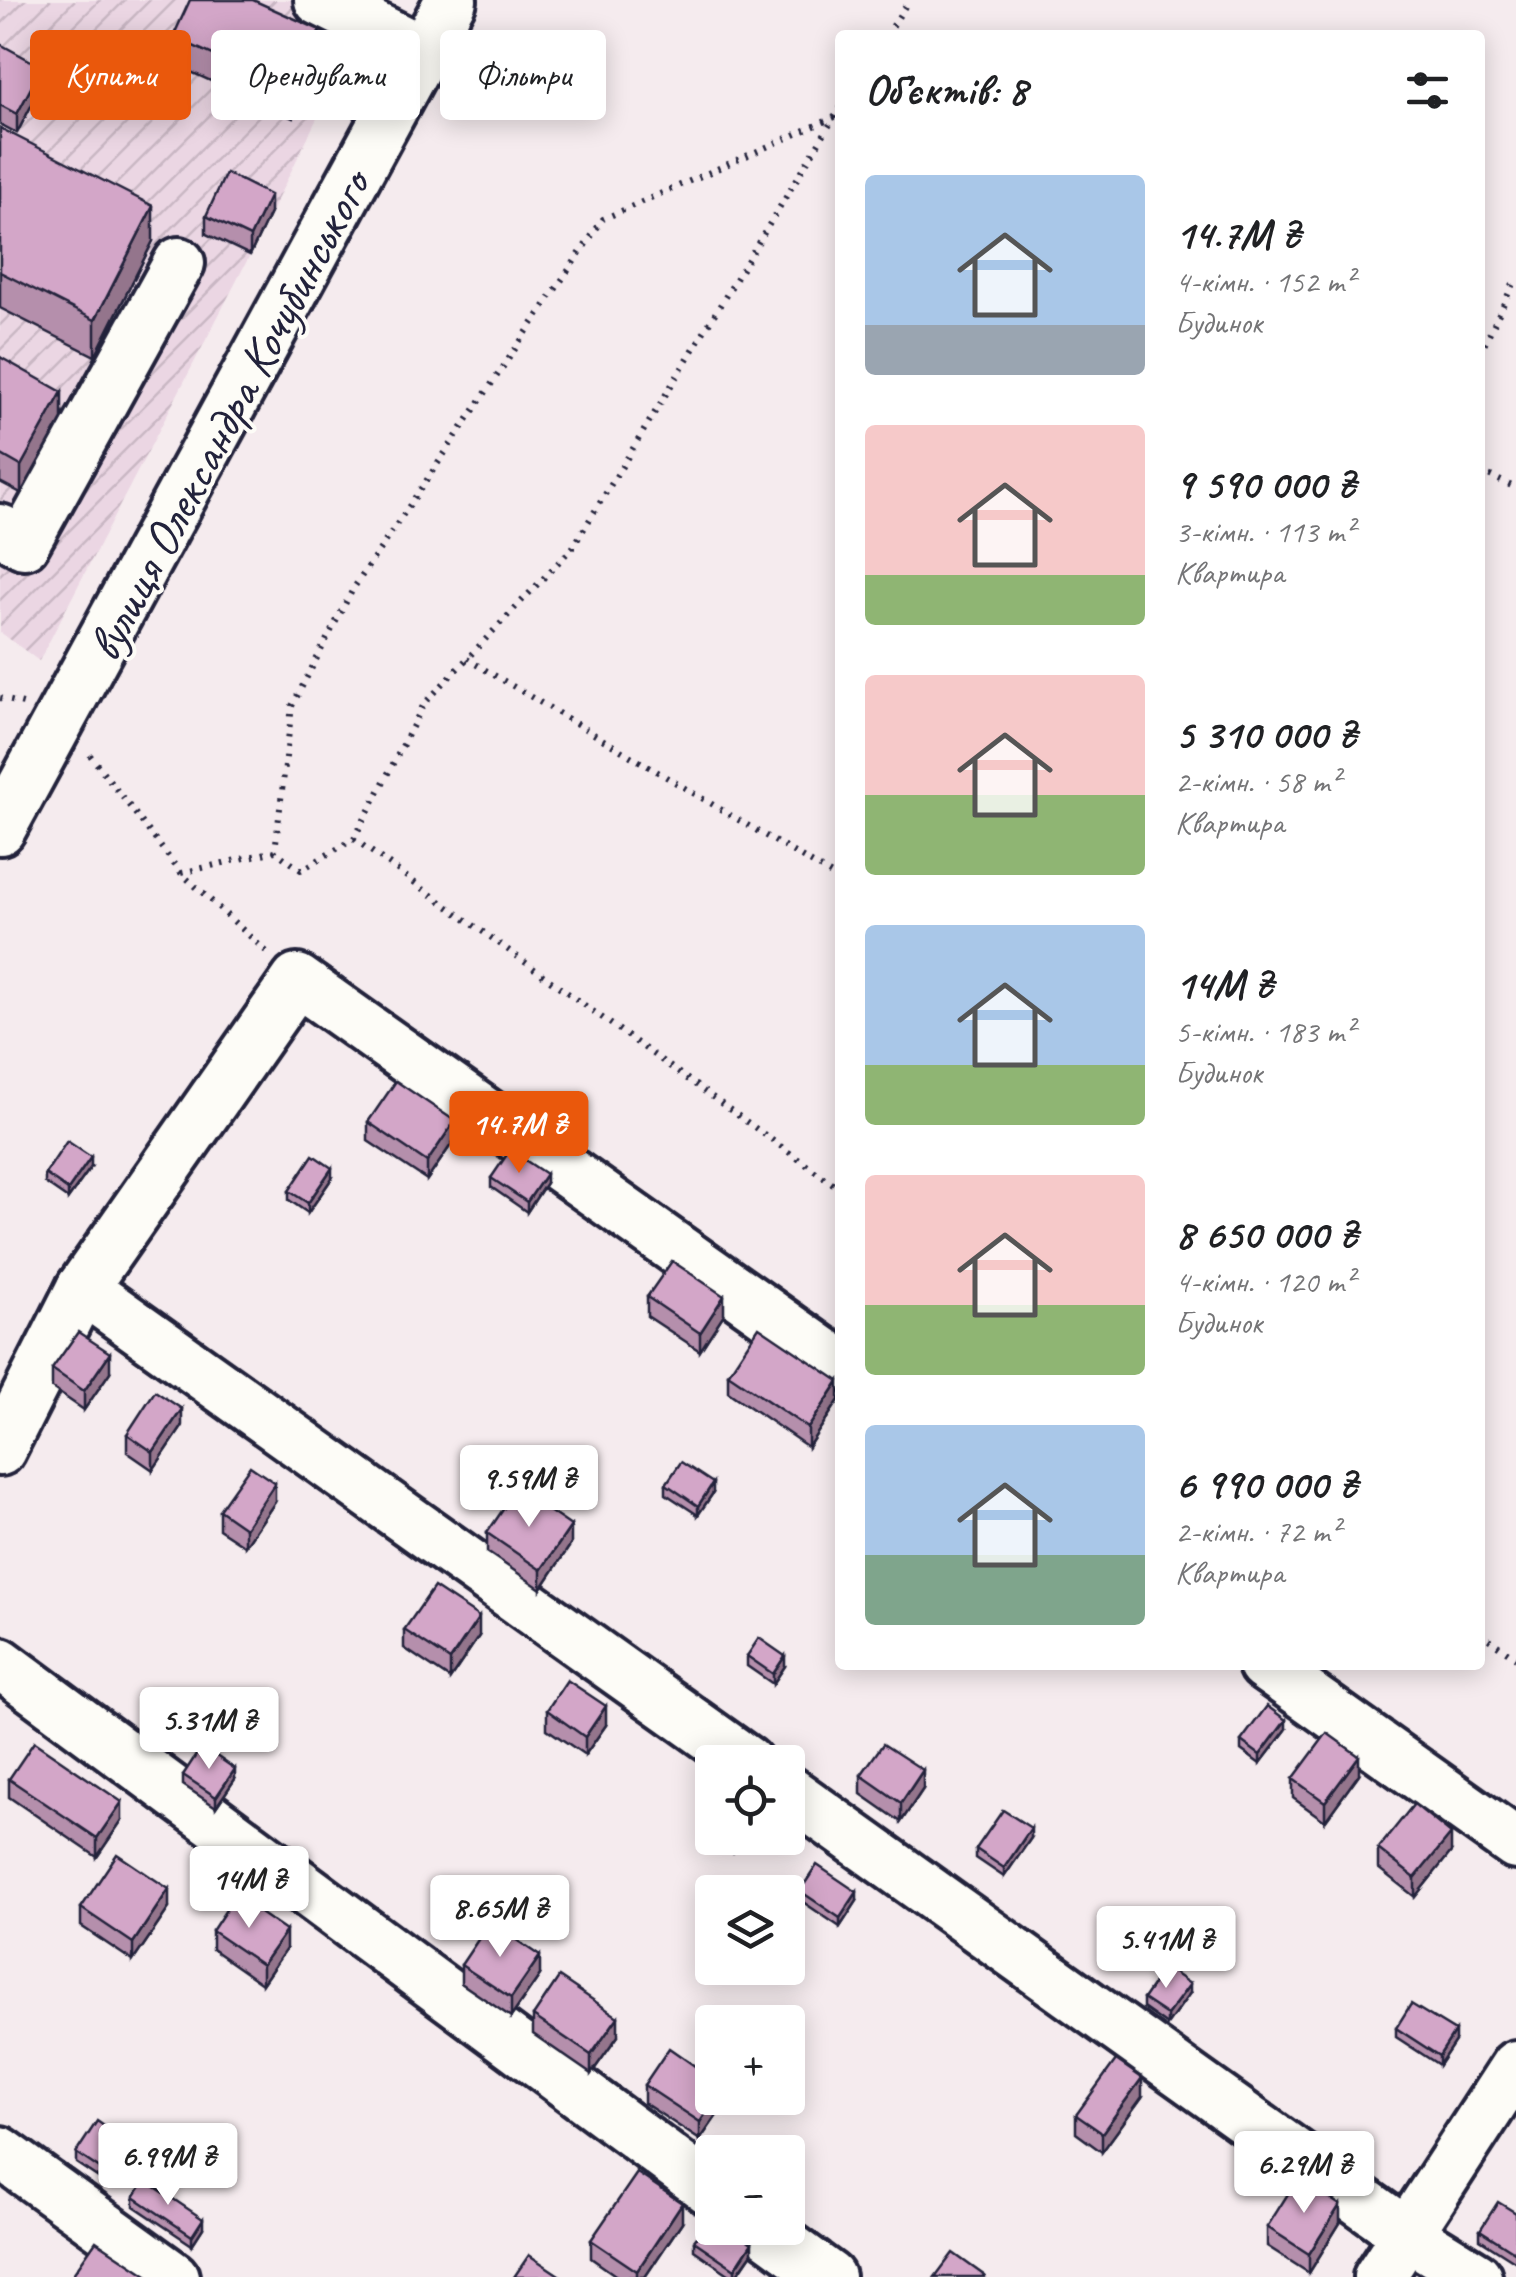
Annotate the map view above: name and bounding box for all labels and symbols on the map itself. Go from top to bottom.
street label: вулиця Олександра Кочубинського [72,155,387,672]
pin: 14.7M ₴ [427,1091,611,1176]
pin: 9.59M ₴ [437,1445,621,1530]
pin: 5.31M ₴ [117,1687,301,1772]
pin: 14M ₴ [179,1846,319,1931]
pin: 8.65M ₴ [408,1875,592,1960]
pin: 5.41M ₴ [1074,1906,1258,1991]
pin: 6.99M ₴ [76,2123,260,2208]
pin: 6.29M ₴ [1212,2131,1396,2216]

